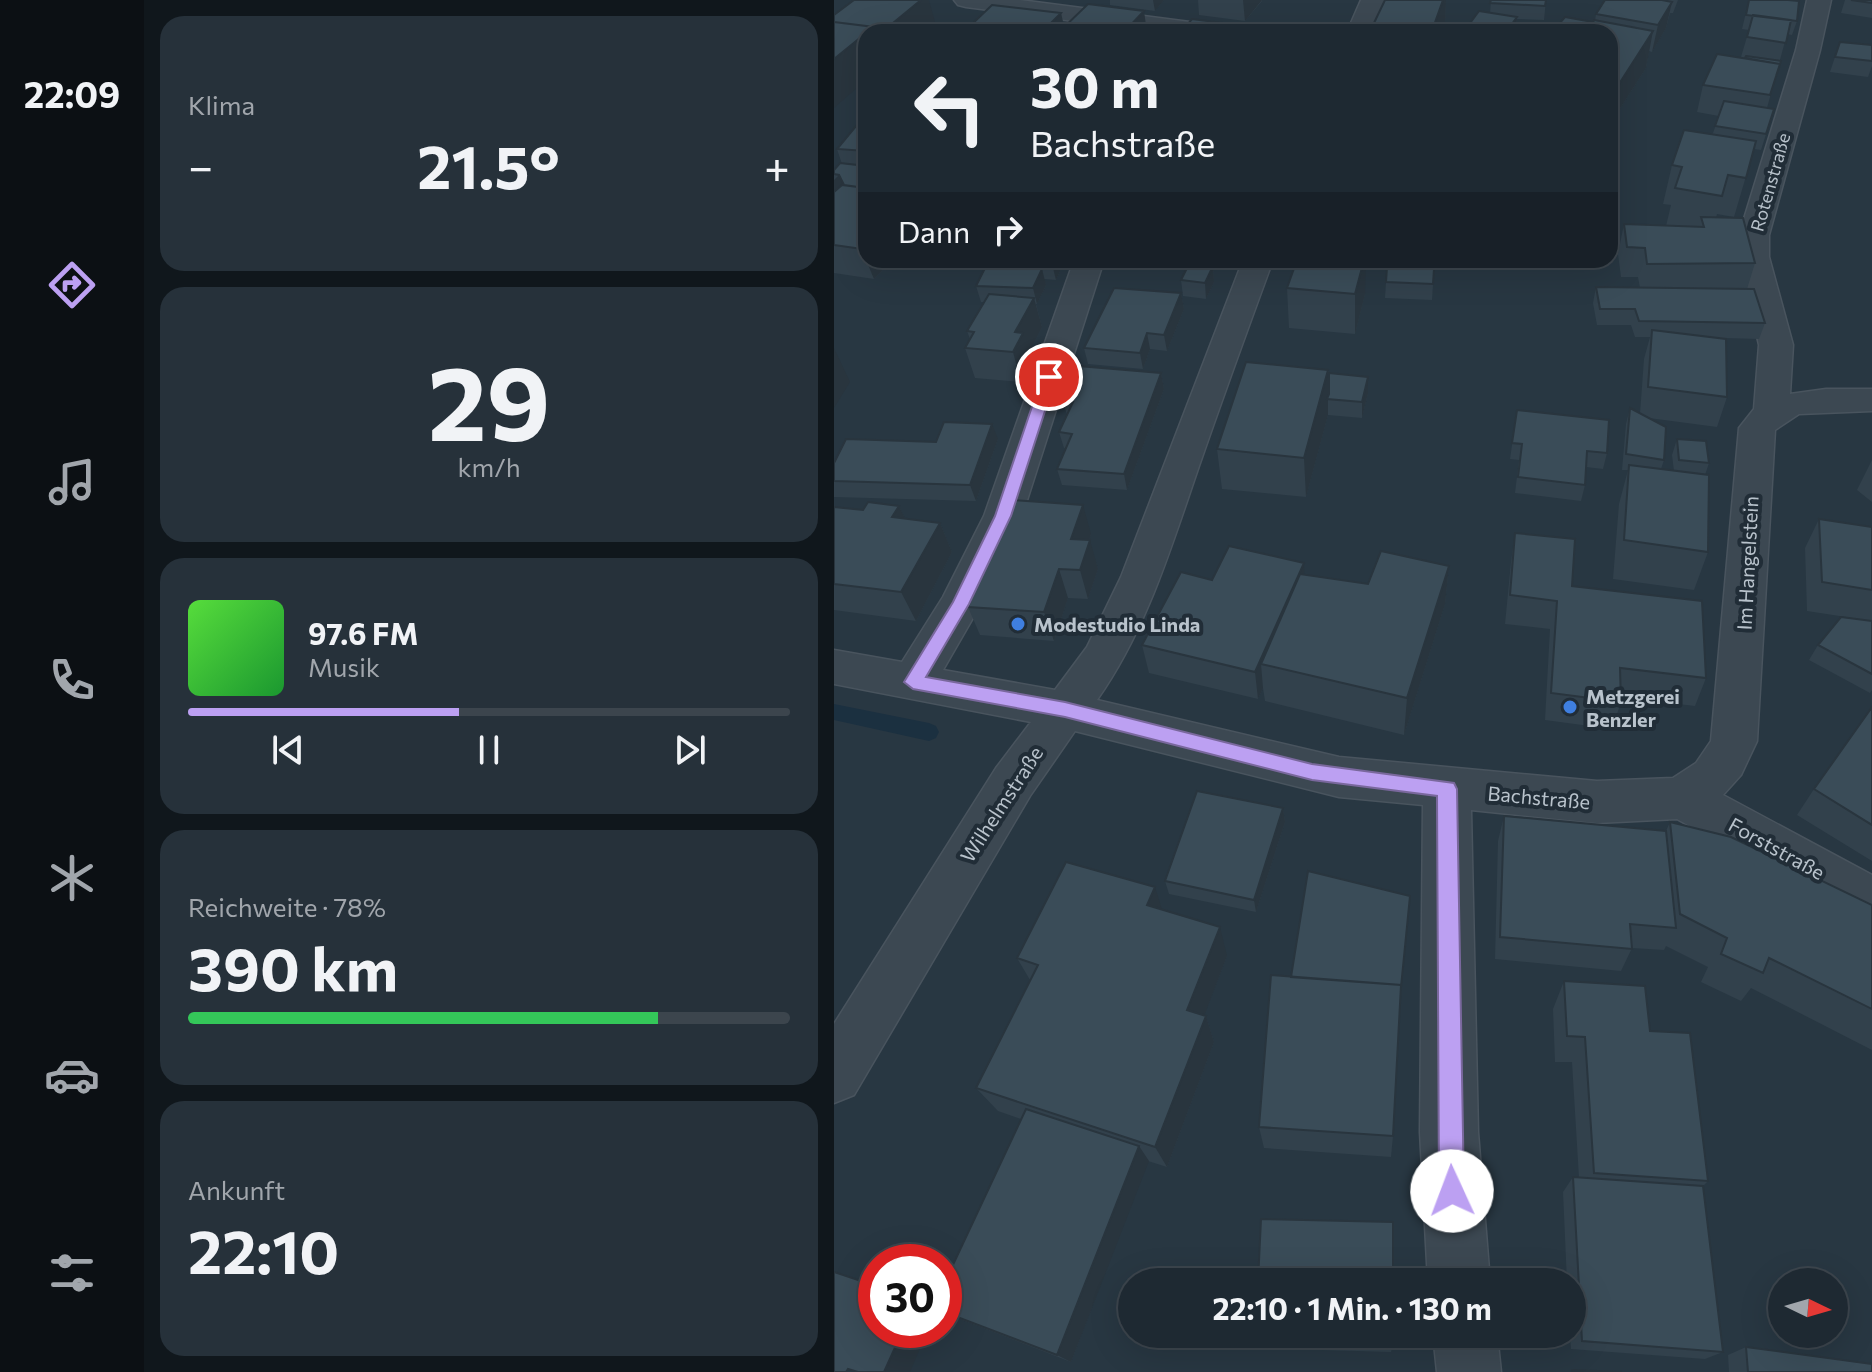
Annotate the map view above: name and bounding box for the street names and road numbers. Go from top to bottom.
street label: Rotenstraße [1745,130,1795,234]
street label: Im Hangelstein [1732,495,1762,631]
street label: Wilhelmstraße [955,742,1047,866]
street label: Bachstraße [1487,781,1591,813]
street label: Forststraße [1725,812,1829,884]

